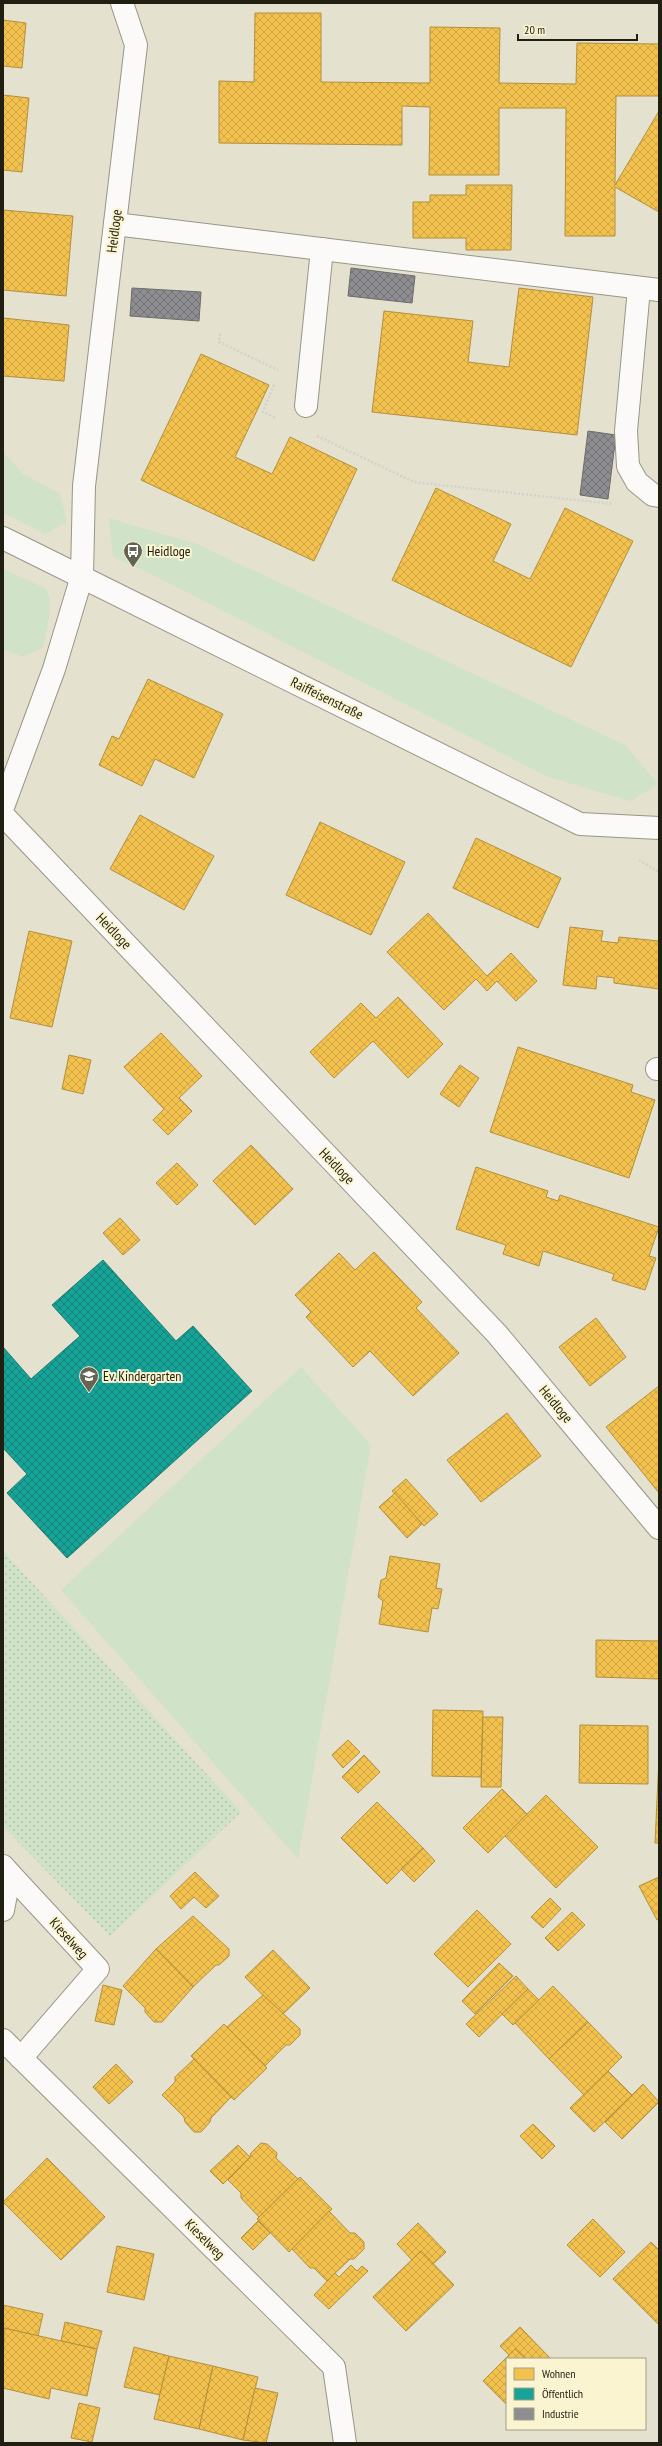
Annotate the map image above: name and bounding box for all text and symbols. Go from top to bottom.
scale bar [518,16,637,42]
text: 20 m [524,22,545,37]
street label: Heidloge [102,208,126,254]
bus stop icon: Heidloge [122,540,144,568]
place label: Heidloge [147,542,191,560]
street label: Raiffeisenstraße [288,673,366,723]
street label: Heidloge [92,909,136,953]
street label: Heidloge [315,1144,359,1188]
school or university icon: Ev. Kindergarten [78,1365,100,1393]
place label: Ev. Kindergarten [103,1367,181,1385]
street label: Heidloge [535,1382,577,1427]
street label: Kieselweg [46,1914,92,1962]
street label: Kieselweg [181,2215,229,2263]
legend [506,2358,646,2430]
text: Wohnen [542,2366,576,2381]
text: Öffentlich [542,2386,583,2401]
text: Industrie [542,2406,579,2421]

